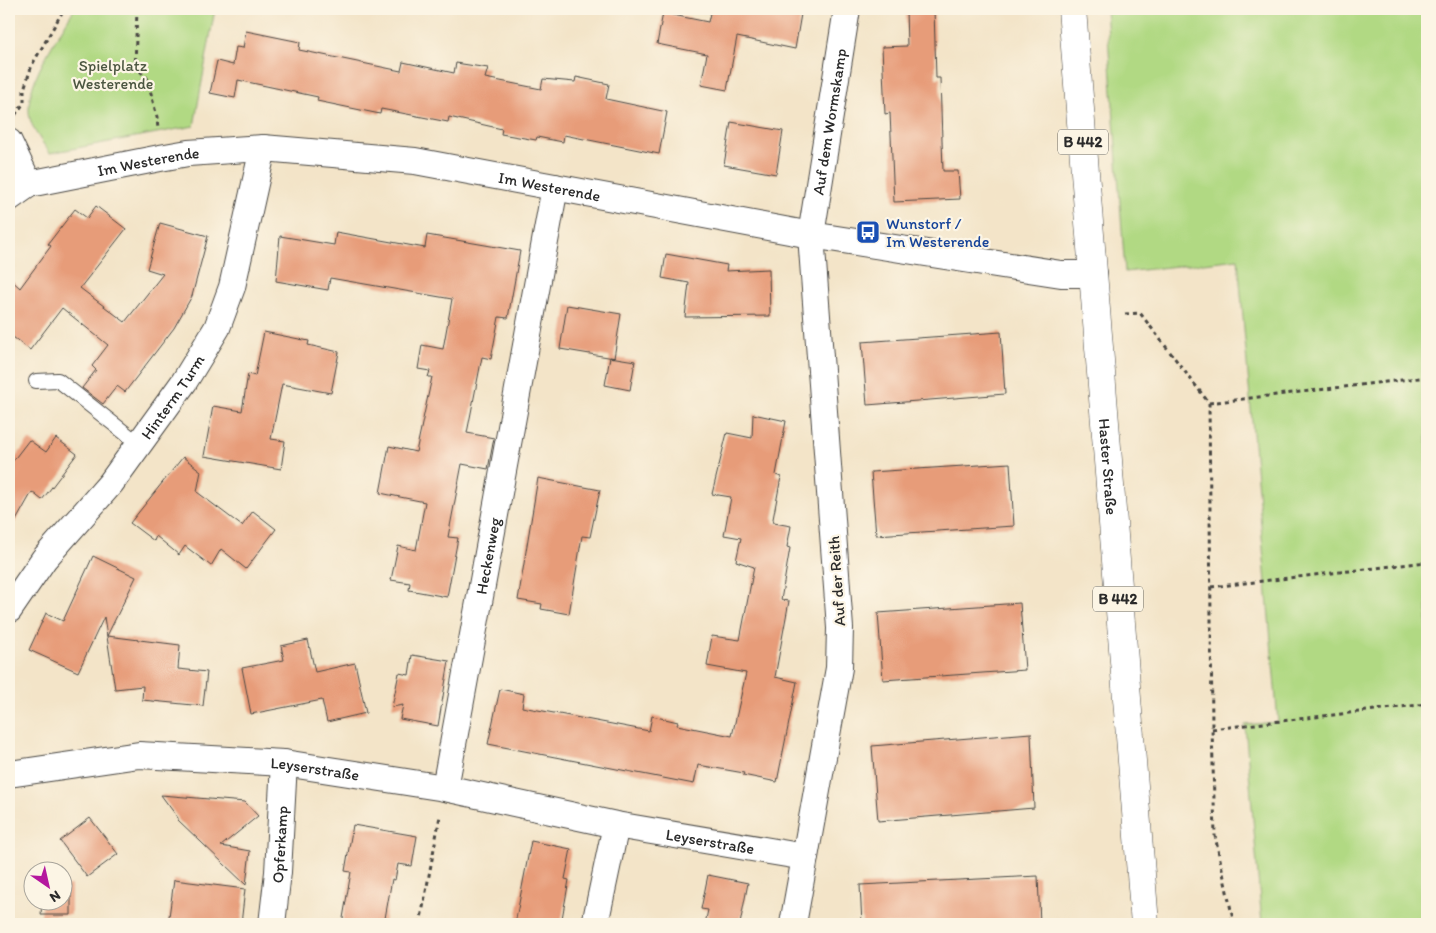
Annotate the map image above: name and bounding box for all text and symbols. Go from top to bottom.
street label: Auf dem Wormskamp [809,47,851,196]
park label: Spielplatz Westerende [73,56,153,93]
road number: B 442 [1058,130,1108,154]
street label: Im Westerende [96,143,200,180]
street label: Im Westerende [497,168,602,205]
place label: Wunstorf / Im Westerende [886,214,989,251]
bus stop icon: Wunstorf / Im Westerende [855,219,881,245]
street label: Hinterm Turm [137,351,209,443]
street label: Haster Straße [1095,418,1121,516]
street label: Heckenweg [472,515,504,596]
street label: Auf der Reith [824,535,849,627]
road number: B 442 [1093,586,1143,612]
street label: Leyserstraße [270,753,361,785]
street label: Opferkamp [268,805,292,884]
street label: Leyserstraße [664,825,756,858]
north arrow [22,860,72,910]
text: N [46,887,64,906]

